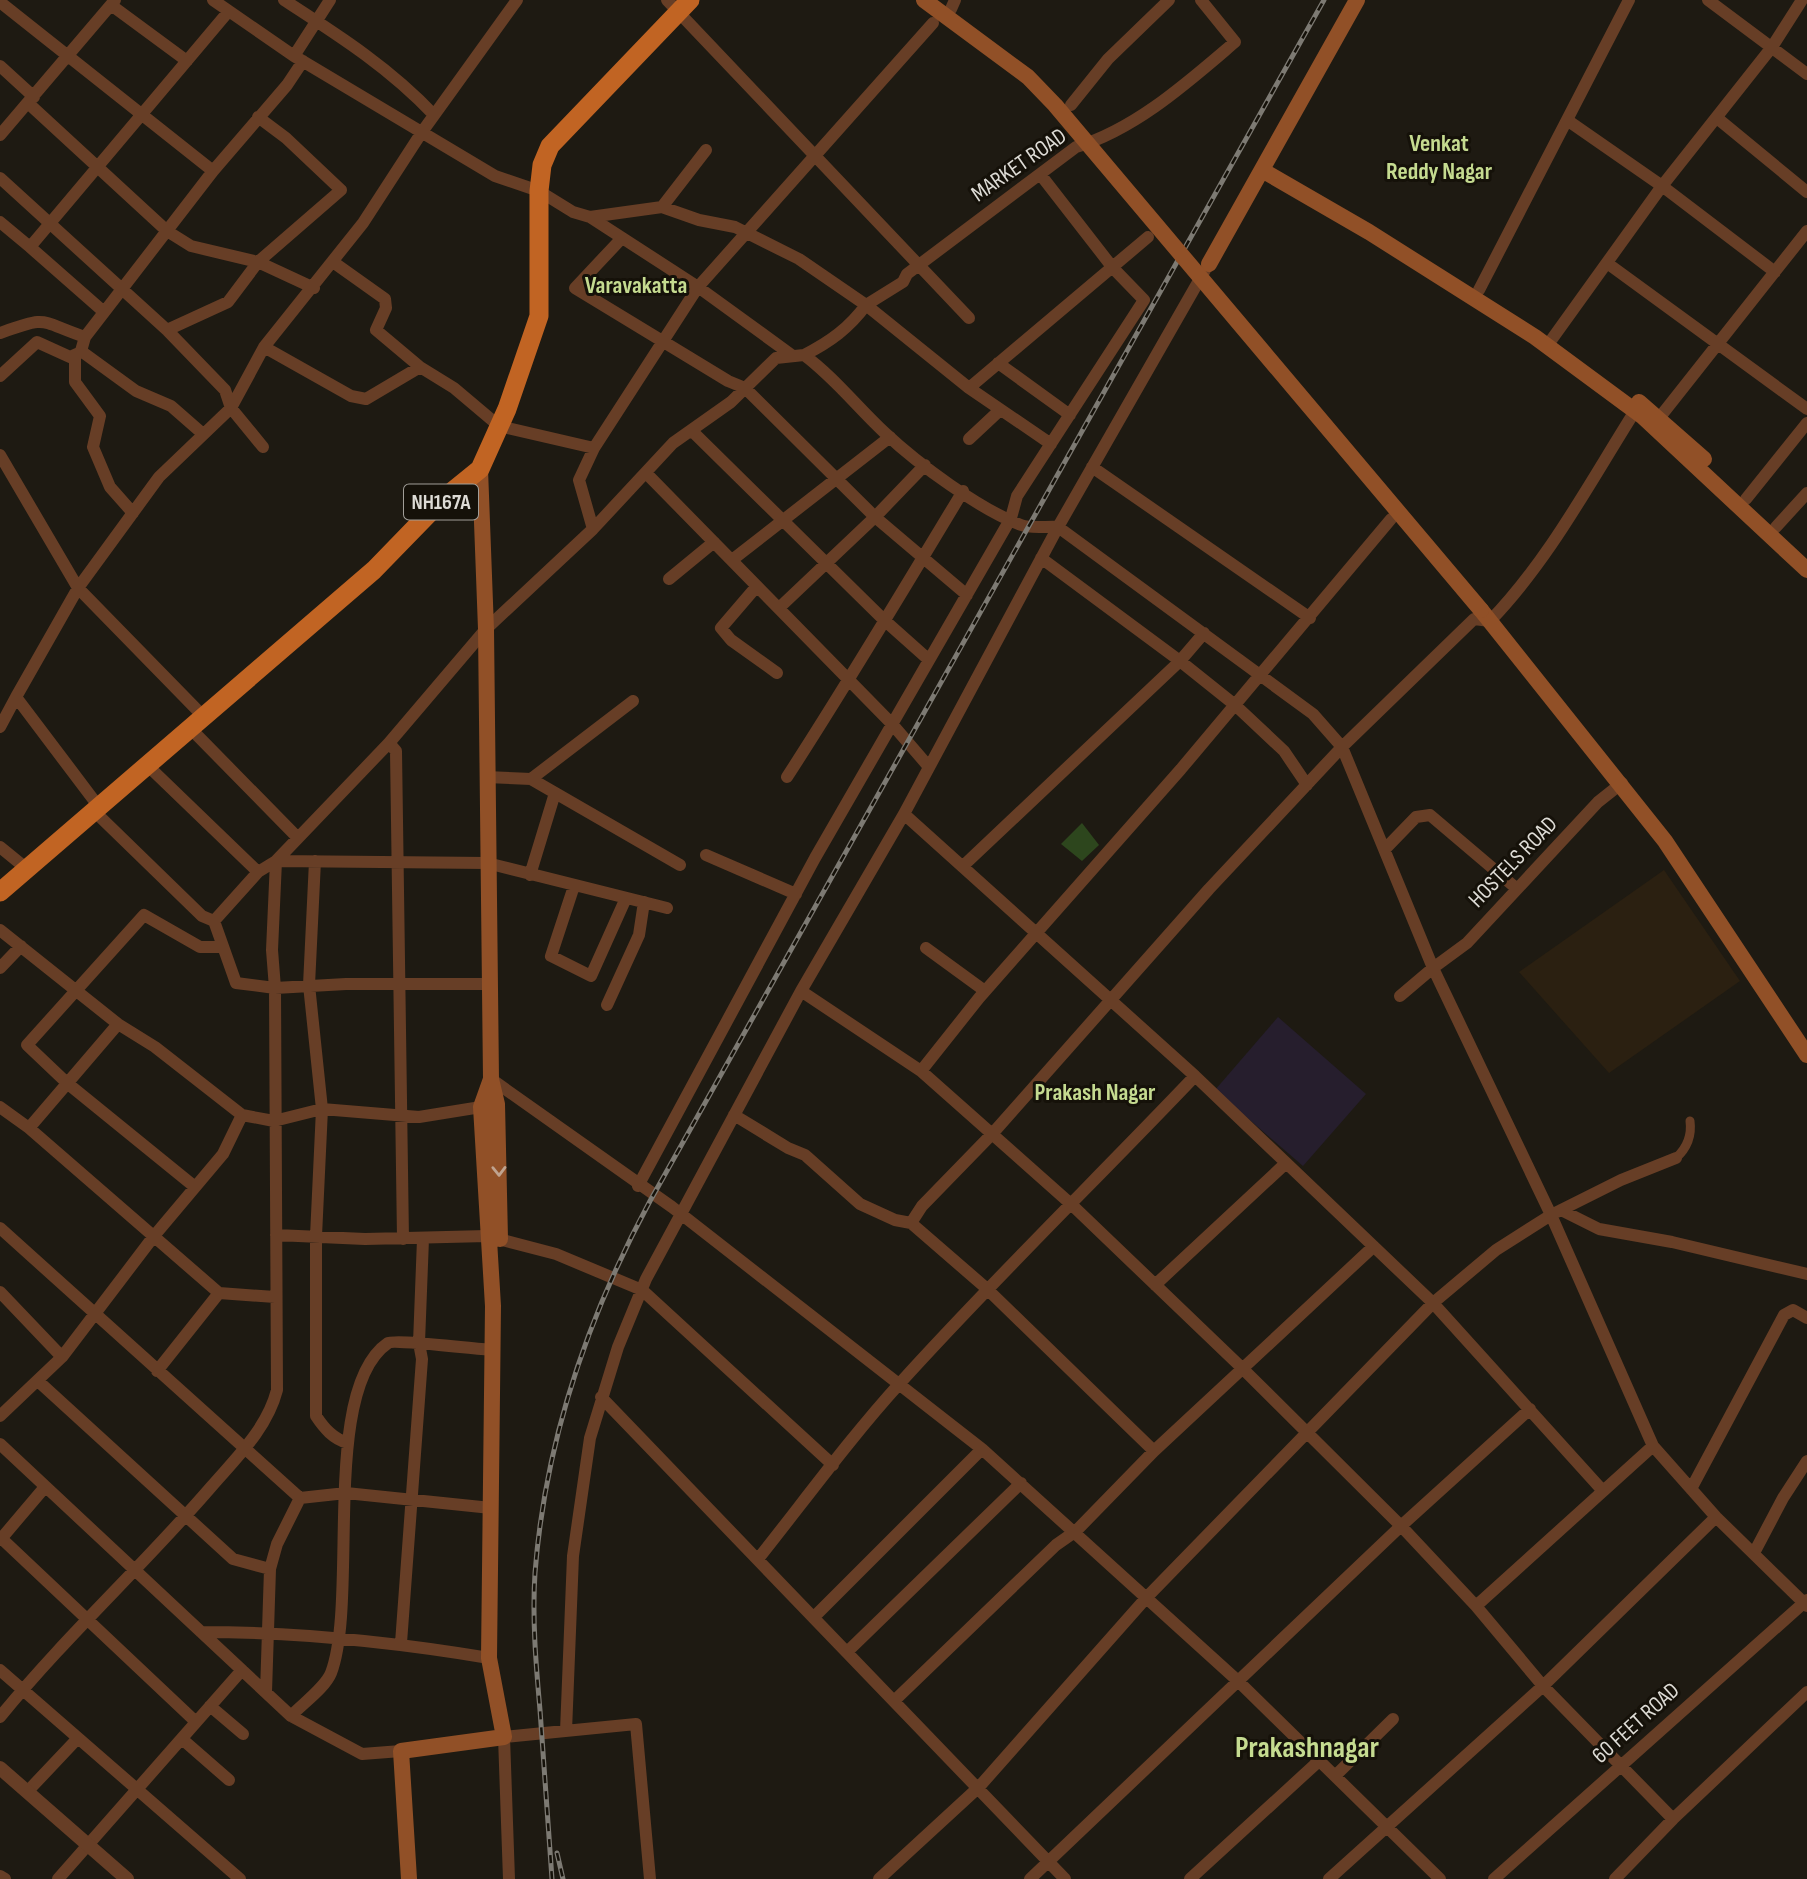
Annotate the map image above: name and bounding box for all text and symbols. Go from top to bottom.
street label: MARKET ROAD [966,122,1072,208]
district label: Venkat Reddy Nagar [1386,129,1493,186]
district label: Varavakatta [585,271,687,300]
road number: NH167A [404,484,478,520]
street label: HOSTELS ROAD [1463,810,1563,914]
district label: Prakash Nagar [1035,1078,1156,1107]
one-way arrow [491,1166,506,1177]
street label: 60 FEET ROAD [1587,1677,1685,1769]
district label: Prakashnagar [1235,1730,1379,1766]

